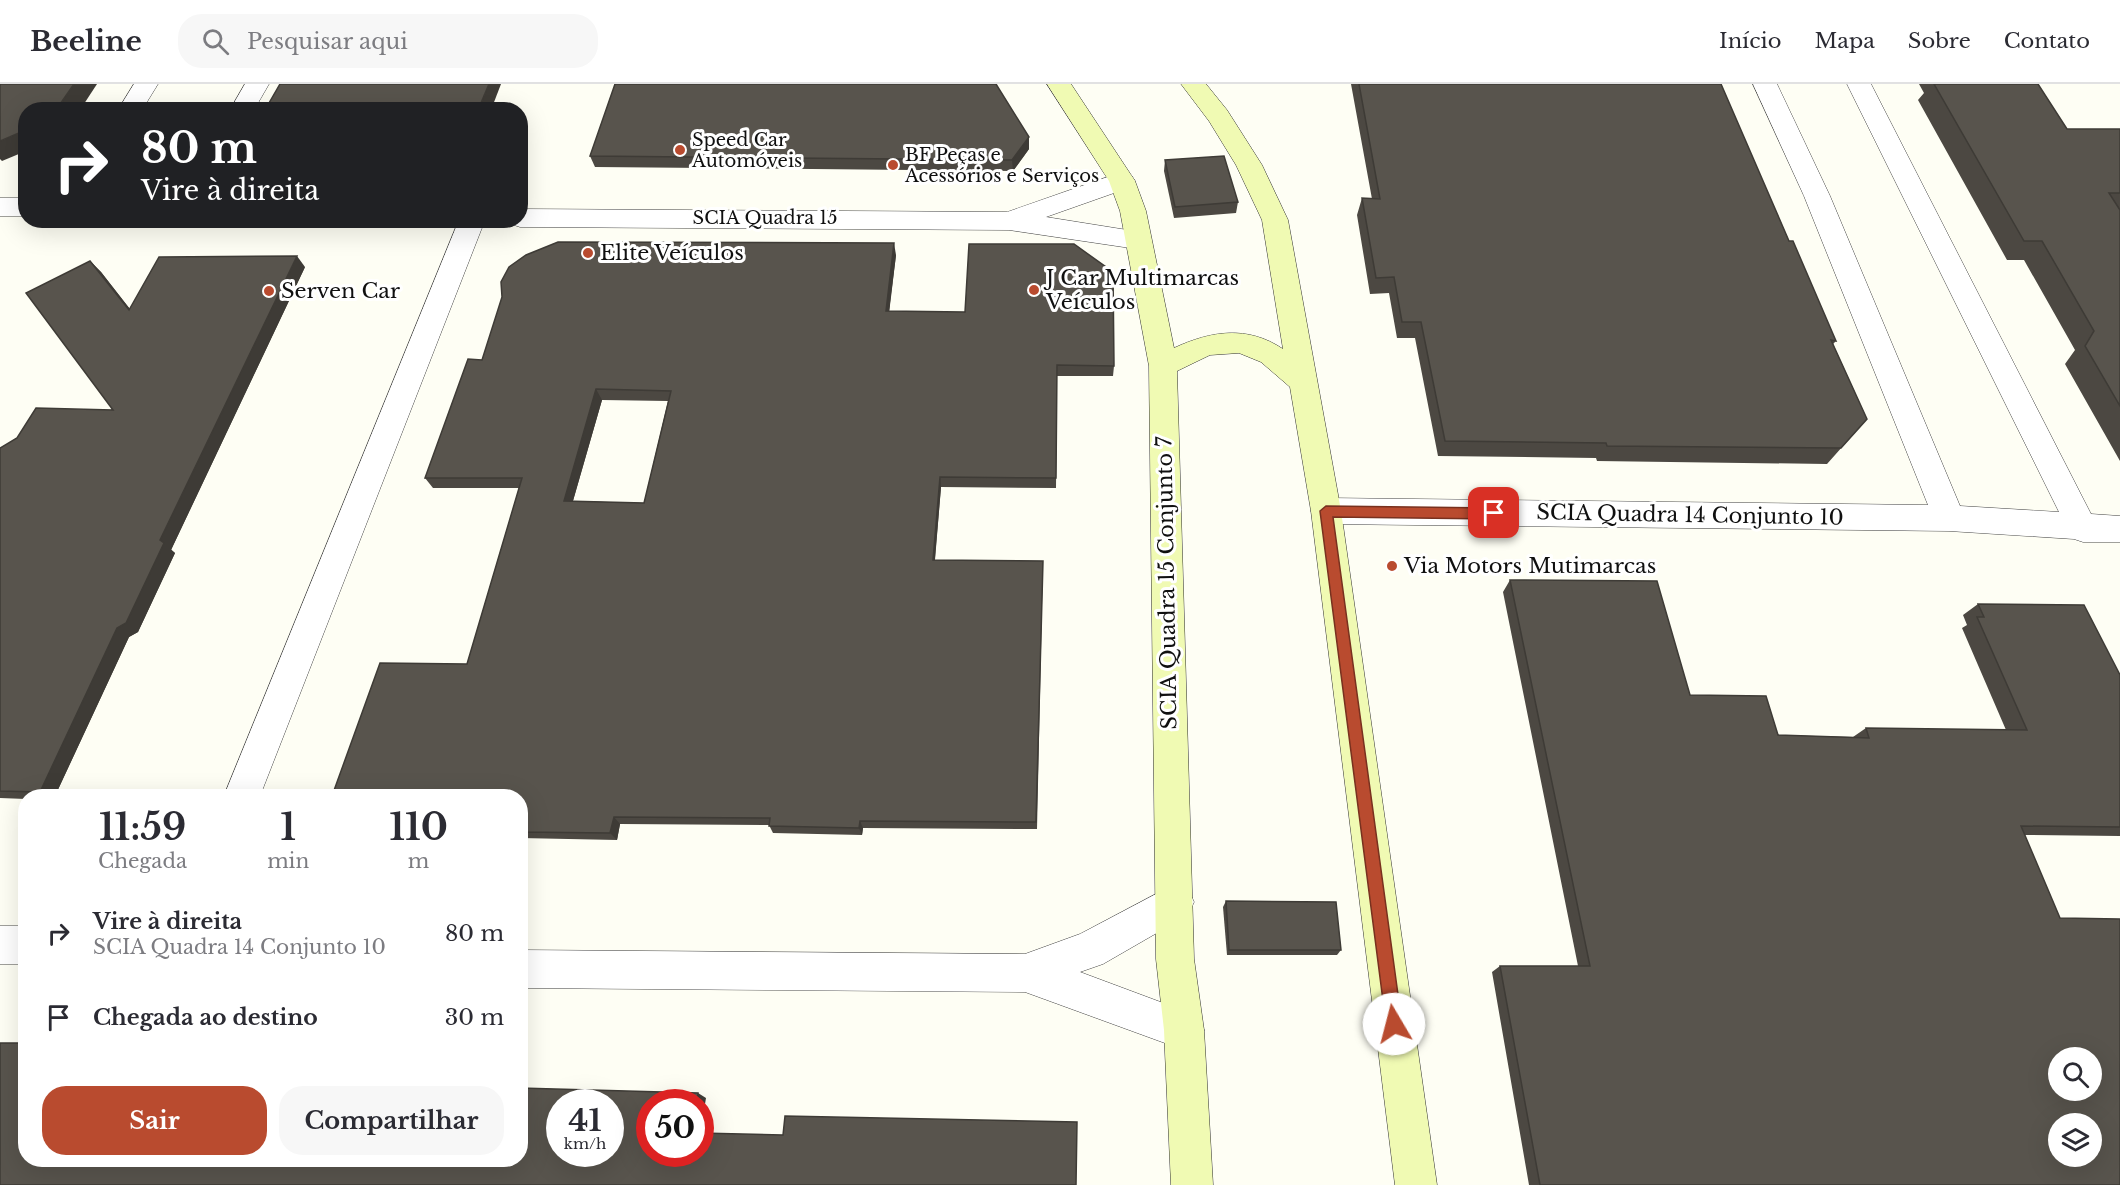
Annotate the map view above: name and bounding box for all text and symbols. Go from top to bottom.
search box [178,14,598,68]
text: Beeline [30,24,142,59]
icon: search [199,25,232,58]
text: Pesquisar aqui [247,28,408,55]
text: Início [1719,28,1781,54]
text: Mapa [1814,28,1875,54]
text: Sobre [1908,28,1971,54]
text: Contato [2004,28,2090,54]
text: 80 m [141,122,257,174]
icon: right [42,126,120,204]
place label: Speed Car Automóveis [691,129,802,172]
marker: Speed Car Automóveis [673,143,687,157]
place label: BF Peças e Acessórios e Serviços [904,144,1099,187]
marker: BF Peças e Acessórios e Serviços [886,158,900,172]
text: Vire à direita [141,174,319,207]
street label: SCIA Quadra 15 [693,207,837,229]
place label: Elite Veículos [600,240,744,266]
marker: Elite Veículos [581,246,595,260]
place label: J Car Multimarcas Veículos [1043,265,1239,315]
place label: Serven Car [281,278,400,304]
marker: J Car Multimarcas Veículos [1027,283,1041,297]
marker: Serven Car [262,284,276,298]
street label: SCIA Quadra 15 Conjunto 7 [1151,436,1183,730]
pin [1468,487,1519,538]
icon: arrive [1477,496,1510,529]
street label: SCIA Quadra 14 Conjunto 10 [1536,499,1844,531]
place label: Via Motors Mutimarcas [1403,553,1656,579]
marker: Via Motors Mutimarcas [1385,559,1399,573]
text: 11:59 [99,805,186,850]
text: 1 [280,805,296,850]
text: 110 [389,805,448,850]
text: Chegada [98,849,187,873]
text: min [267,849,309,873]
text: m [408,849,429,873]
text: Vire à direita [93,908,242,935]
icon: right [42,917,75,950]
text: 80 m [445,920,504,947]
text: SCIA Quadra 14 Conjunto 10 [93,935,386,959]
position arrow [1362,992,1426,1056]
icon: arrive [42,1001,75,1034]
text: Chegada ao destino [93,1004,318,1031]
text: 30 m [445,1004,504,1031]
map controls [2048,1047,2102,1167]
button: search [2048,1047,2102,1101]
button: Sair [42,1086,267,1155]
button: Compartilhar [279,1086,504,1155]
speed limit sign: 50 [636,1089,714,1167]
text: 41 [569,1102,602,1139]
button: layers [2048,1113,2102,1167]
text: km/h [564,1134,606,1153]

